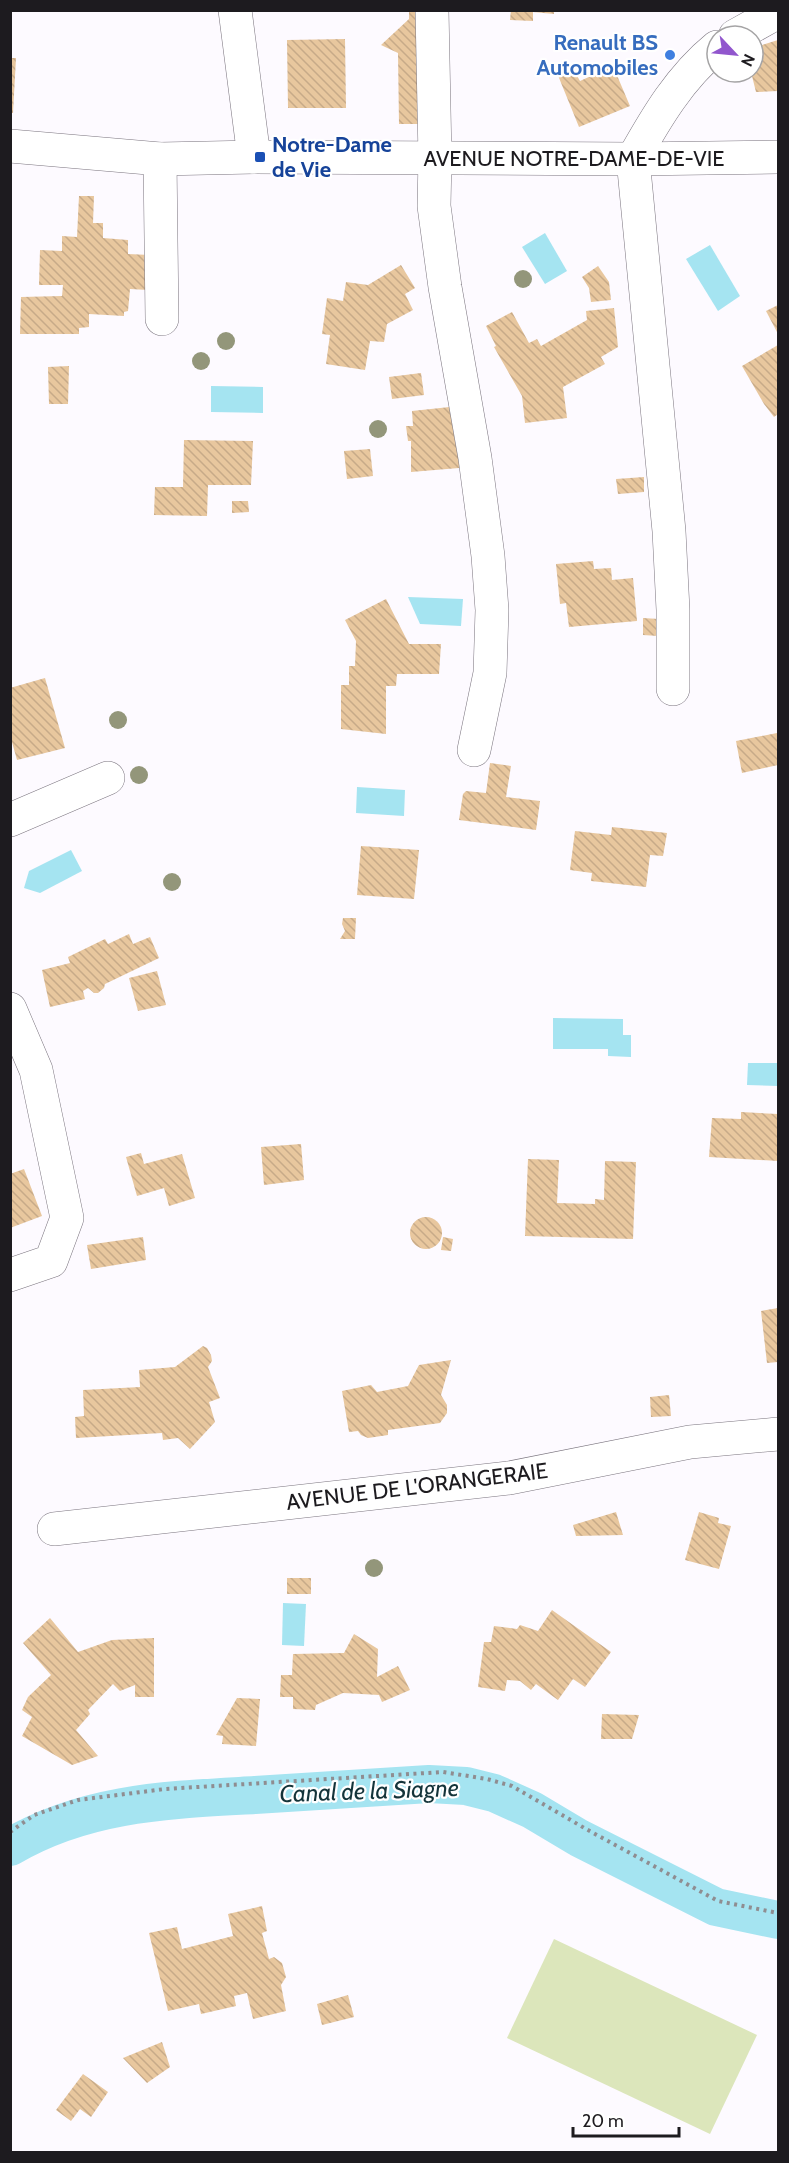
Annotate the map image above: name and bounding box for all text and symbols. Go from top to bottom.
north arrow [705,24,765,84]
place label: Renault BS Automobiles [537,29,658,81]
marker: Renault BS Automobiles [663,48,677,62]
text: N [737,51,759,70]
place label: Notre-Dame de Vie [272,131,392,183]
street label: AVENUE NOTRE-DAME-DE-VIE [423,145,725,172]
marker: Notre-Dame de Vie [253,150,267,164]
street label: AVENUE DE L'ORANGERAIE [285,1457,549,1516]
water label: Canal de la Siagne [279,1773,459,1808]
scale bar [573,2100,680,2138]
text: 20 m [582,2110,624,2132]

